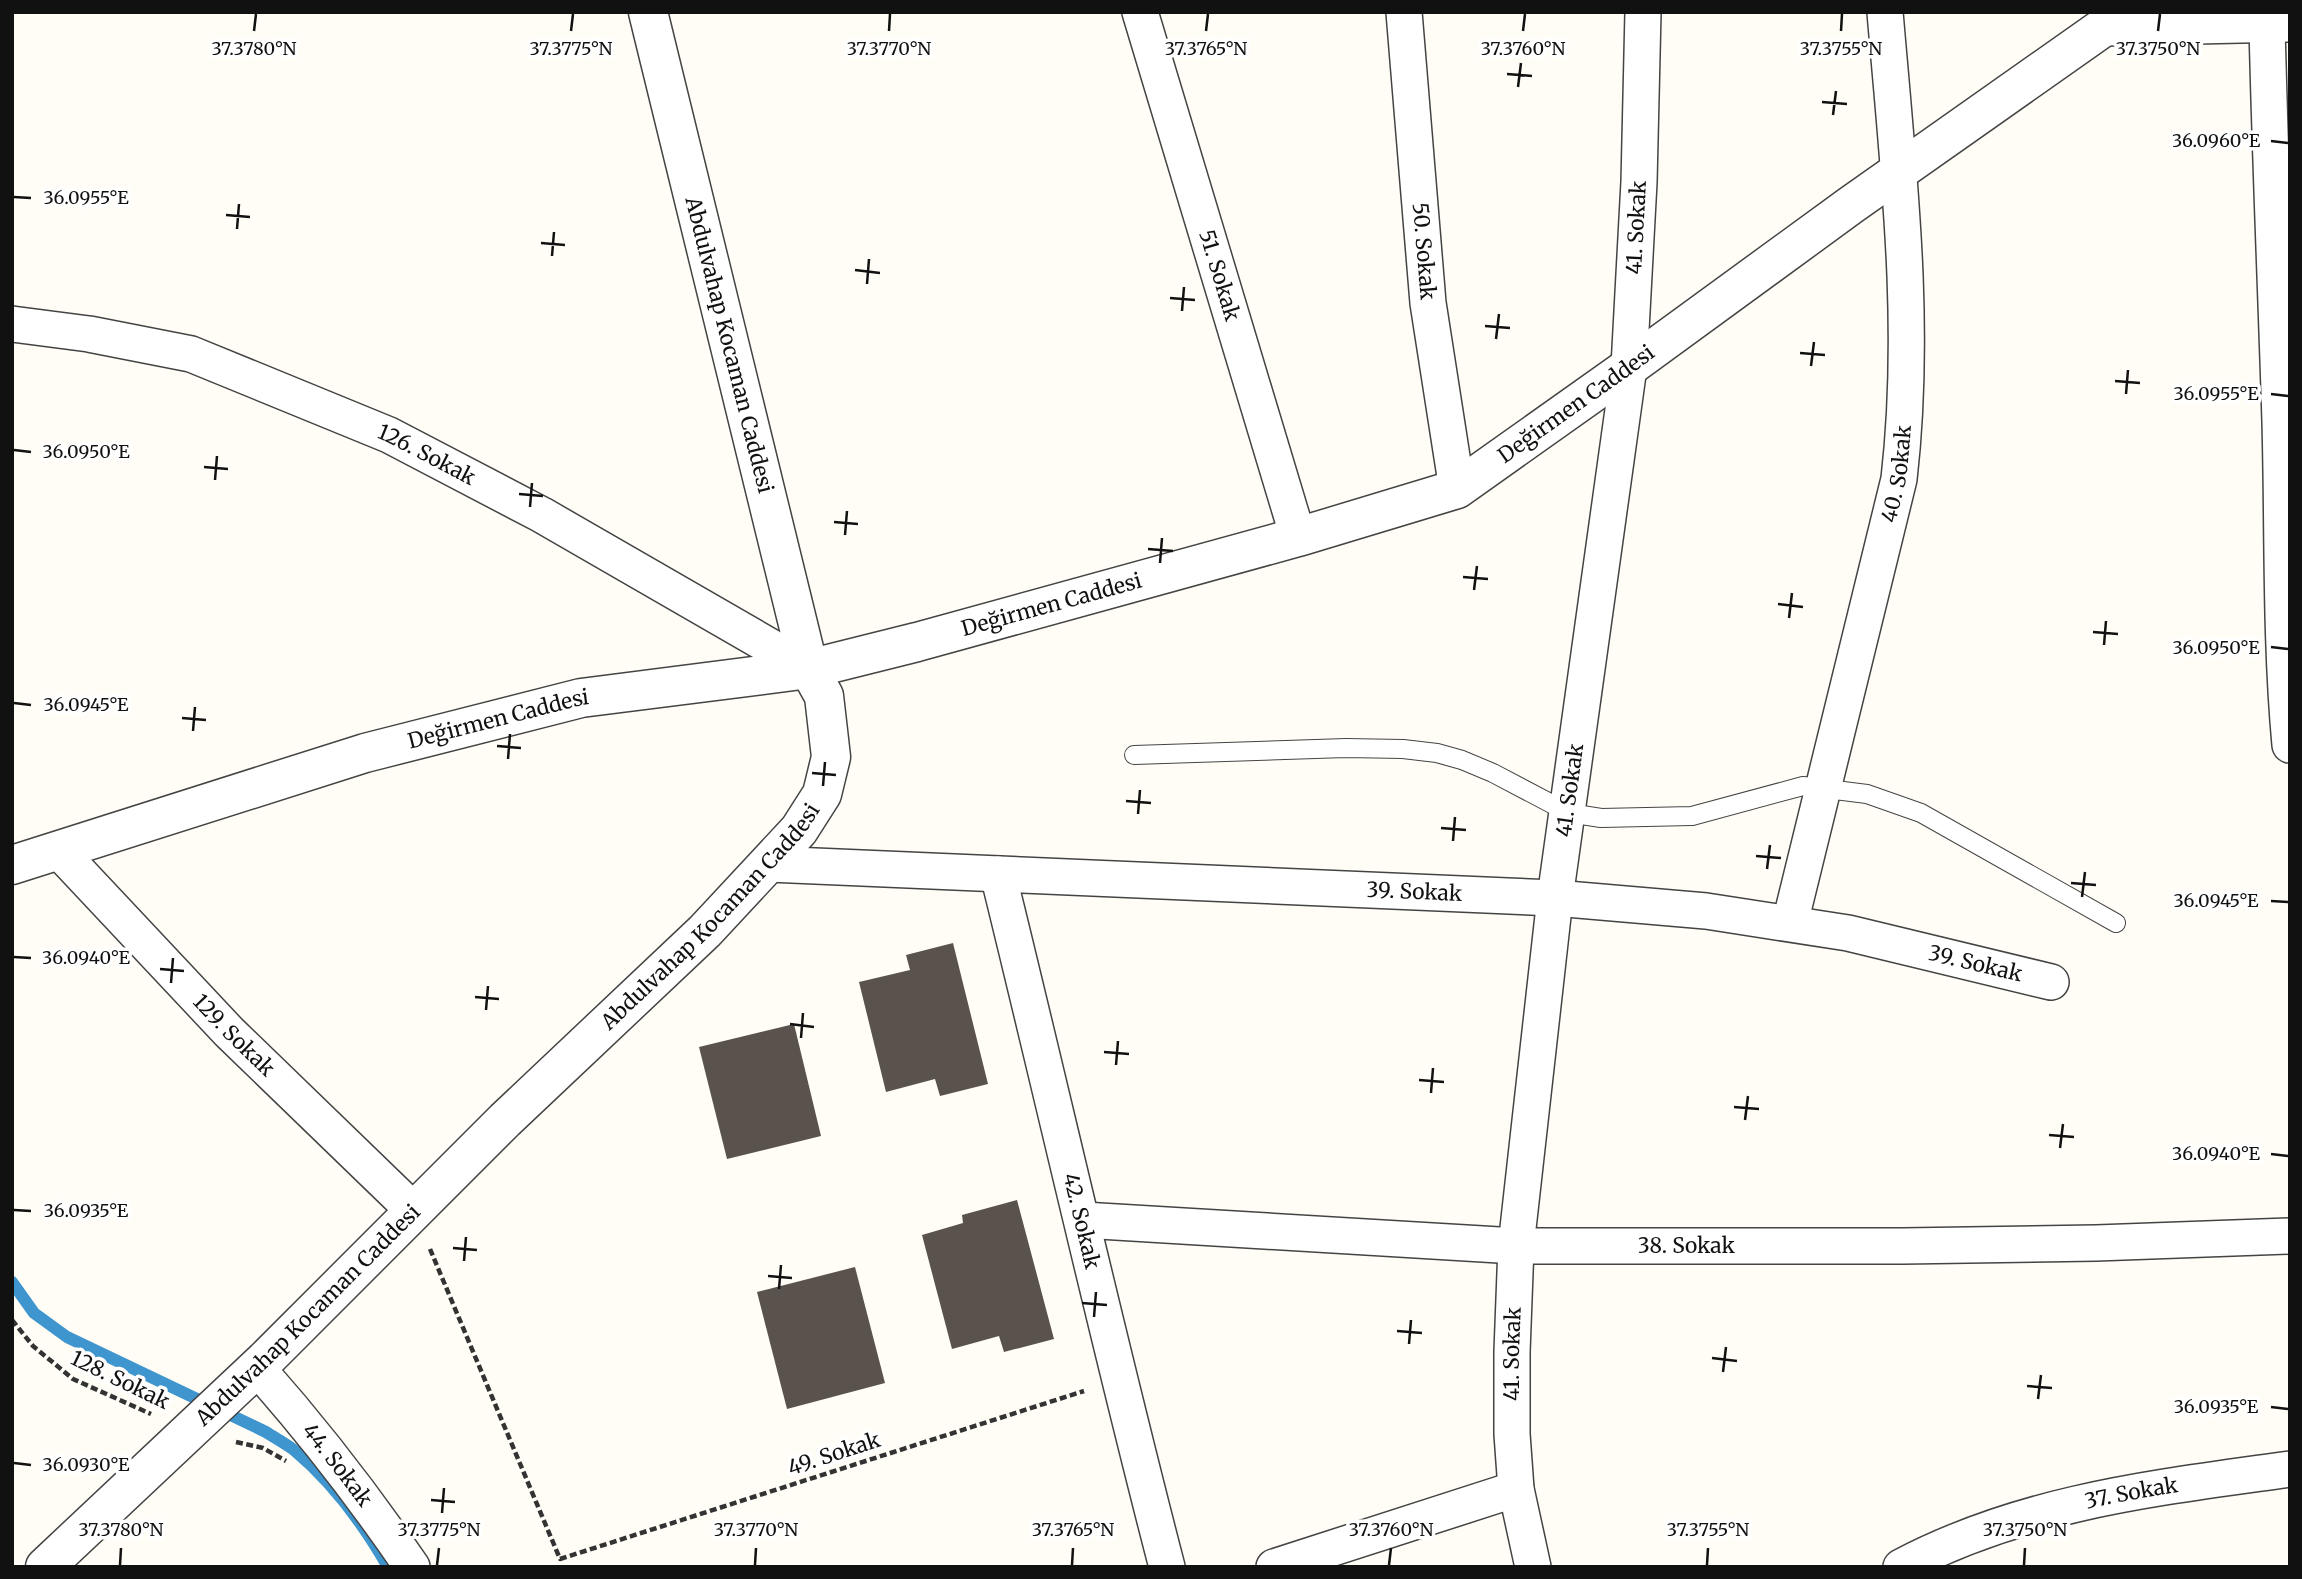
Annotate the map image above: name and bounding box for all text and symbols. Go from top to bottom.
text: 37.3780°N [211,37,297,60]
text: 37.3775°N [529,37,613,60]
text: 37.3770°N [847,37,931,60]
text: 37.3765°N [1165,37,1247,60]
text: 37.3760°N [1481,37,1565,60]
text: 37.3755°N [1800,37,1882,60]
text: 37.3750°N [2116,37,2200,60]
text: 36.0960°E [2172,129,2261,152]
street label: 41. Sokak [1620,179,1652,275]
text: 36.0955°E [43,186,129,209]
street label: Abdulvahap Kocaman Caddesi [679,193,779,496]
street label: 50. Sokak [1407,201,1442,302]
street label: 51. Sokak [1193,226,1246,325]
street label: Değirmen Caddesi [1492,339,1660,469]
text: 36.0955°E [2173,382,2259,405]
street label: 126. Sokak [374,418,481,491]
street label: 40. Sokak [1875,424,1917,525]
text: 36.0950°E [42,440,130,463]
street label: Değirmen Caddesi [958,567,1145,642]
text: 36.0950°E [2172,636,2260,659]
street label: Değirmen Caddesi [405,683,591,755]
text: 36.0945°E [43,693,129,716]
street label: 41. Sokak [1550,741,1589,839]
street label: Abdulvahap Kocaman Caddesi [594,798,826,1036]
street label: 39. Sokak [1366,876,1463,907]
text: 36.0945°E [2173,889,2259,912]
street label: 39. Sokak [1926,939,2026,988]
text: 36.0940°E [42,946,130,969]
street label: 129. Sokak [187,988,281,1082]
text: 36.0940°E [2172,1142,2260,1165]
street label: 42. Sokak [1057,1170,1107,1272]
street label: Abdulvahap Kocaman Caddesi [189,1198,426,1432]
text: 36.0935°E [44,1199,129,1222]
street label: 38. Sokak [1638,1232,1735,1259]
street label: 41. Sokak [1498,1306,1527,1401]
street label: 128. Sokak [66,1344,175,1415]
text: 36.0935°E [2174,1395,2259,1418]
street label: 44. Sokak [297,1418,379,1512]
street label: 49. Sokak [784,1426,884,1481]
text: 36.0930°E [43,1453,130,1476]
street label: 37. Sokak [2082,1471,2180,1515]
text: 37.3780°N [78,1518,164,1541]
text: 37.3775°N [397,1518,481,1541]
text: 37.3770°N [714,1518,798,1541]
text: 37.3765°N [1032,1518,1114,1541]
text: 37.3760°N [1349,1518,1433,1541]
text: 37.3755°N [1667,1518,1749,1541]
text: 37.3750°N [1983,1518,2067,1541]

